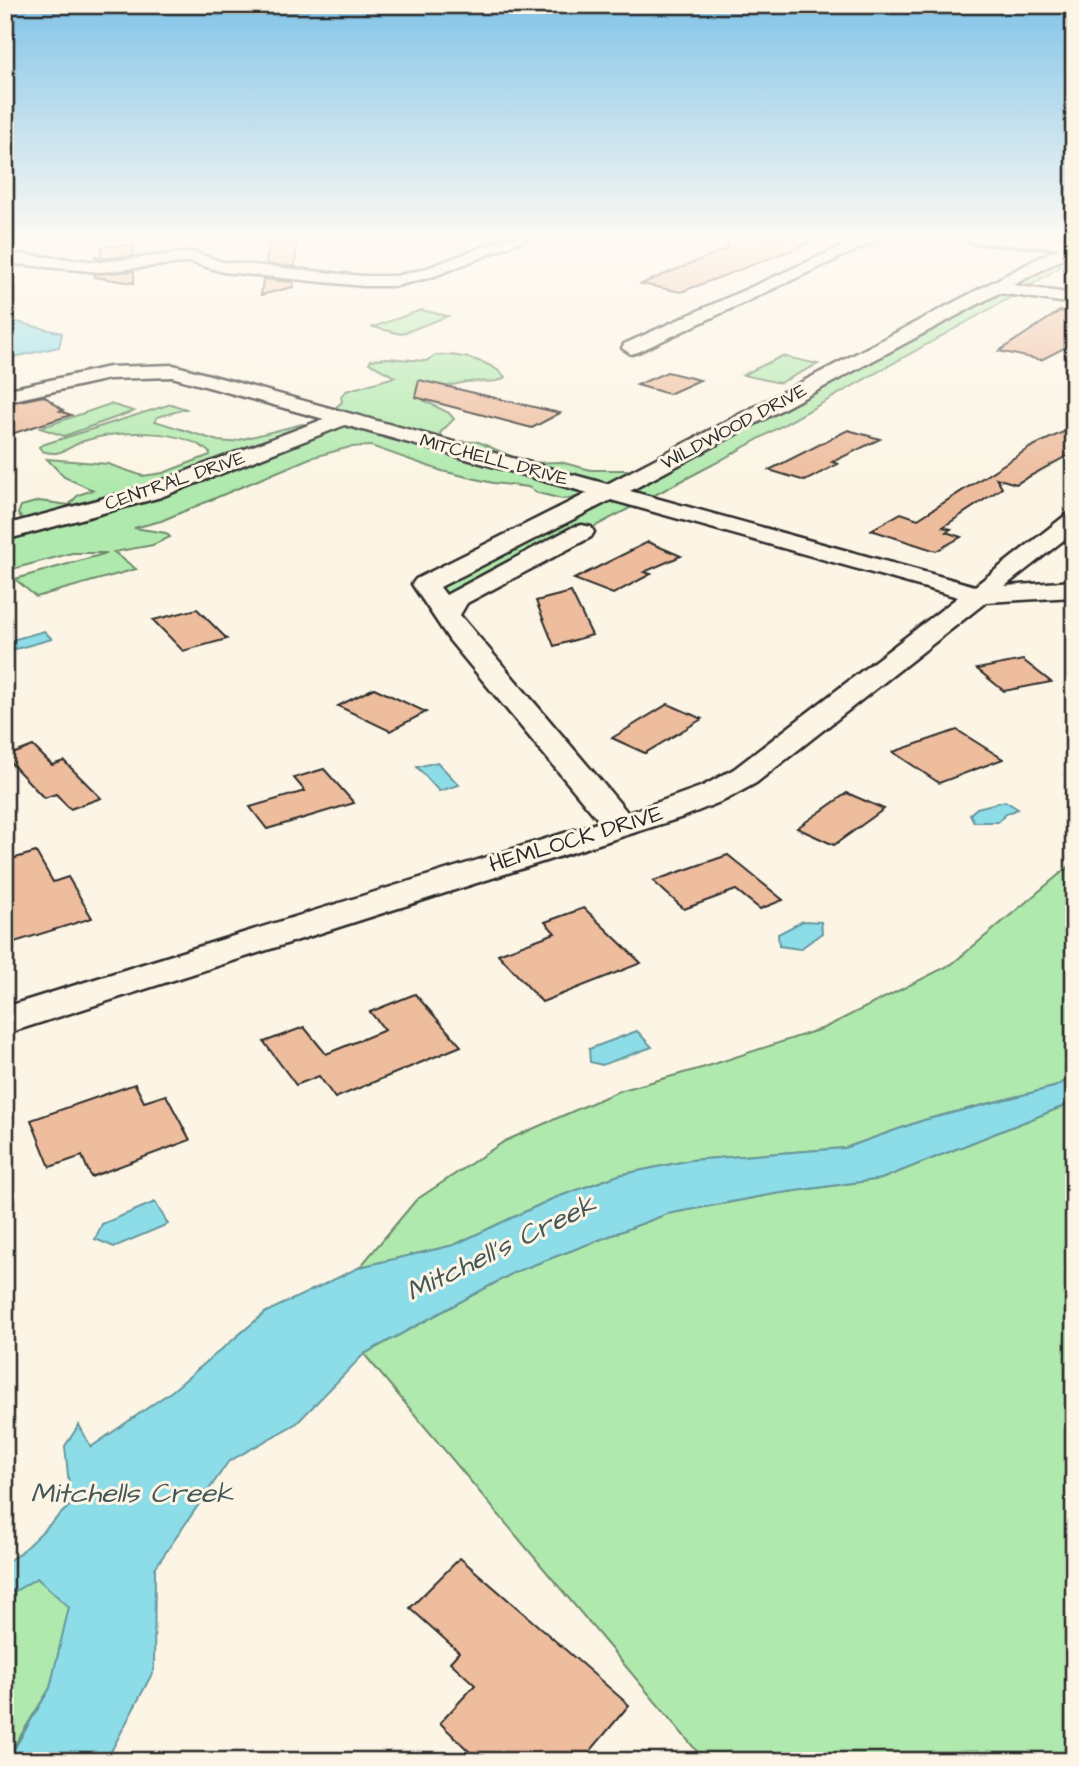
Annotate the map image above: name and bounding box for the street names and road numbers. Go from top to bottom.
street label: WILDWOOD DRIVE [656,377,812,477]
street label: MITCHELL DRIVE [417,427,571,493]
street label: CENTRAL DRIVE [101,444,249,518]
street label: HEMLOCK DRIVE [485,797,667,881]

